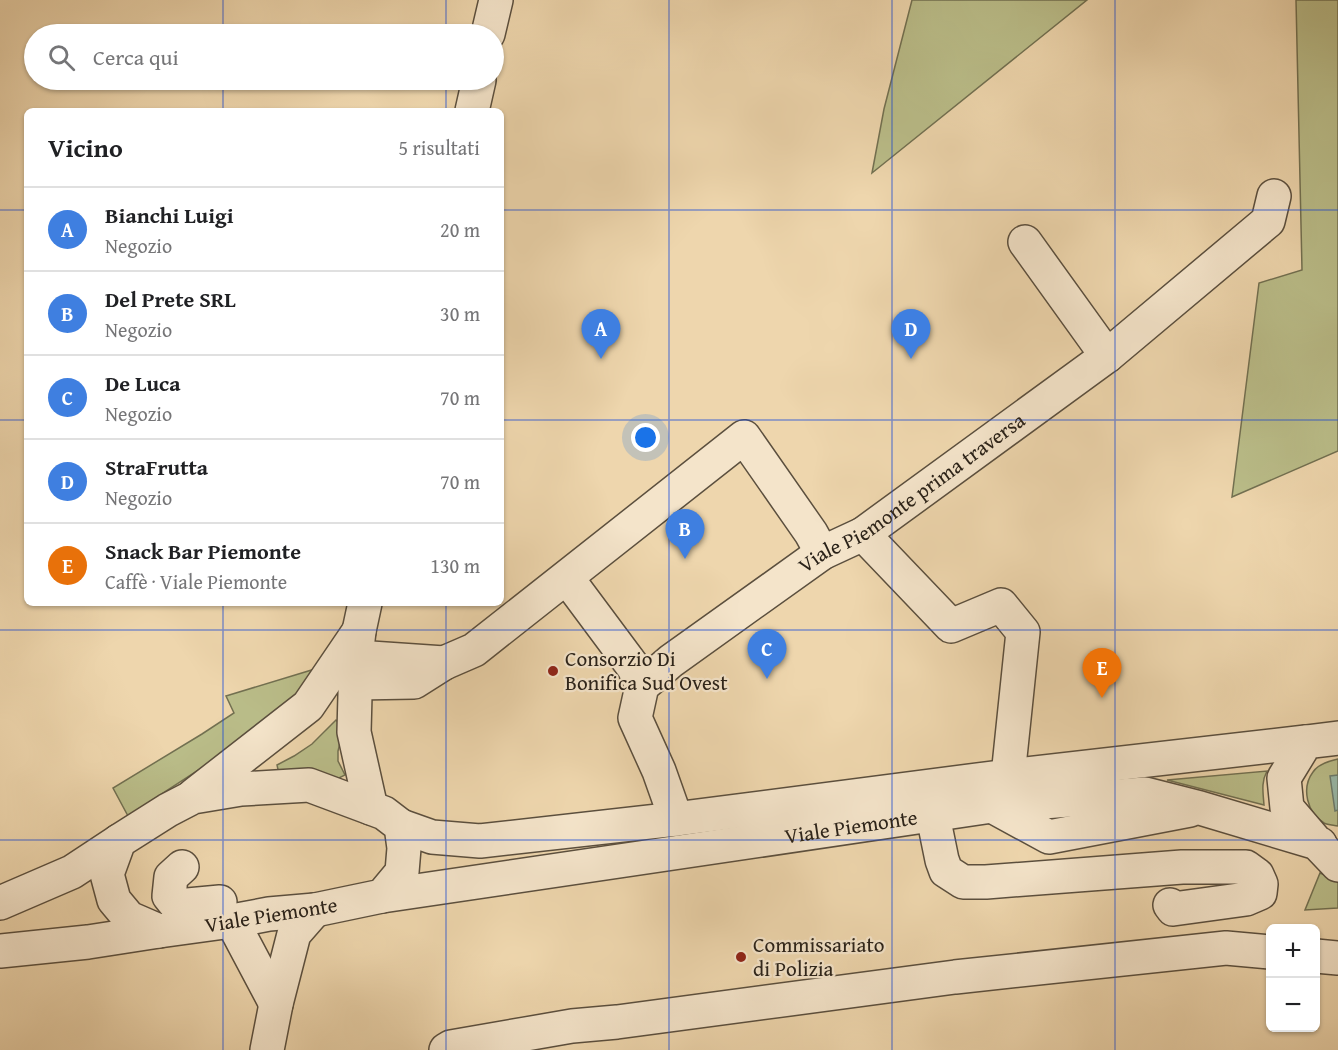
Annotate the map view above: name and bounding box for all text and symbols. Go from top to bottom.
search box [24,24,504,90]
icon: search [45,41,78,74]
text: Cerca qui [93,41,179,73]
text: Vicino [48,128,123,167]
text: 5 risultati [399,133,480,162]
text: Bianchi Luigi [105,199,233,231]
text: A [61,215,74,244]
text: 20 m [440,215,480,244]
text: Negozio [105,231,172,260]
text: Del Prete SRL [105,283,236,315]
text: B [61,299,74,328]
text: 30 m [440,299,480,328]
pin: A [582,310,620,359]
pin: D [892,310,930,359]
text: Negozio [105,315,172,344]
text: De Luca [105,367,180,399]
text: C [62,383,73,412]
text: 70 m [440,383,480,412]
text: Negozio [105,399,172,428]
street label: Viale Piemonte prima traversa [792,405,1031,580]
your location [631,423,660,452]
text: StraFrutta [105,451,208,483]
text: D [61,467,74,496]
text: 70 m [440,467,480,496]
text: Negozio [105,483,172,512]
pin: B [666,510,704,559]
text: Snack Bar Piemonte [105,535,301,567]
text: E [62,551,73,580]
text: 130 m [430,551,480,580]
text: Caffè · Viale Piemonte [105,567,287,596]
pin: C [748,630,786,679]
place label: Consorzio Di Bonifica Sud Ovest [565,643,728,698]
pin: E [1082,648,1122,698]
marker: Consorzio Di Bonifica Sud Ovest [546,664,560,678]
street label: Viale Piemonte [782,801,920,851]
street label: Viale Piemonte [202,889,340,940]
map controls [1266,924,1320,1032]
button: + [1266,924,1320,978]
place label: Commissariato di Polizia [753,929,885,984]
marker: Commissariato di Polizia [734,950,748,964]
button: − [1266,978,1320,1032]

